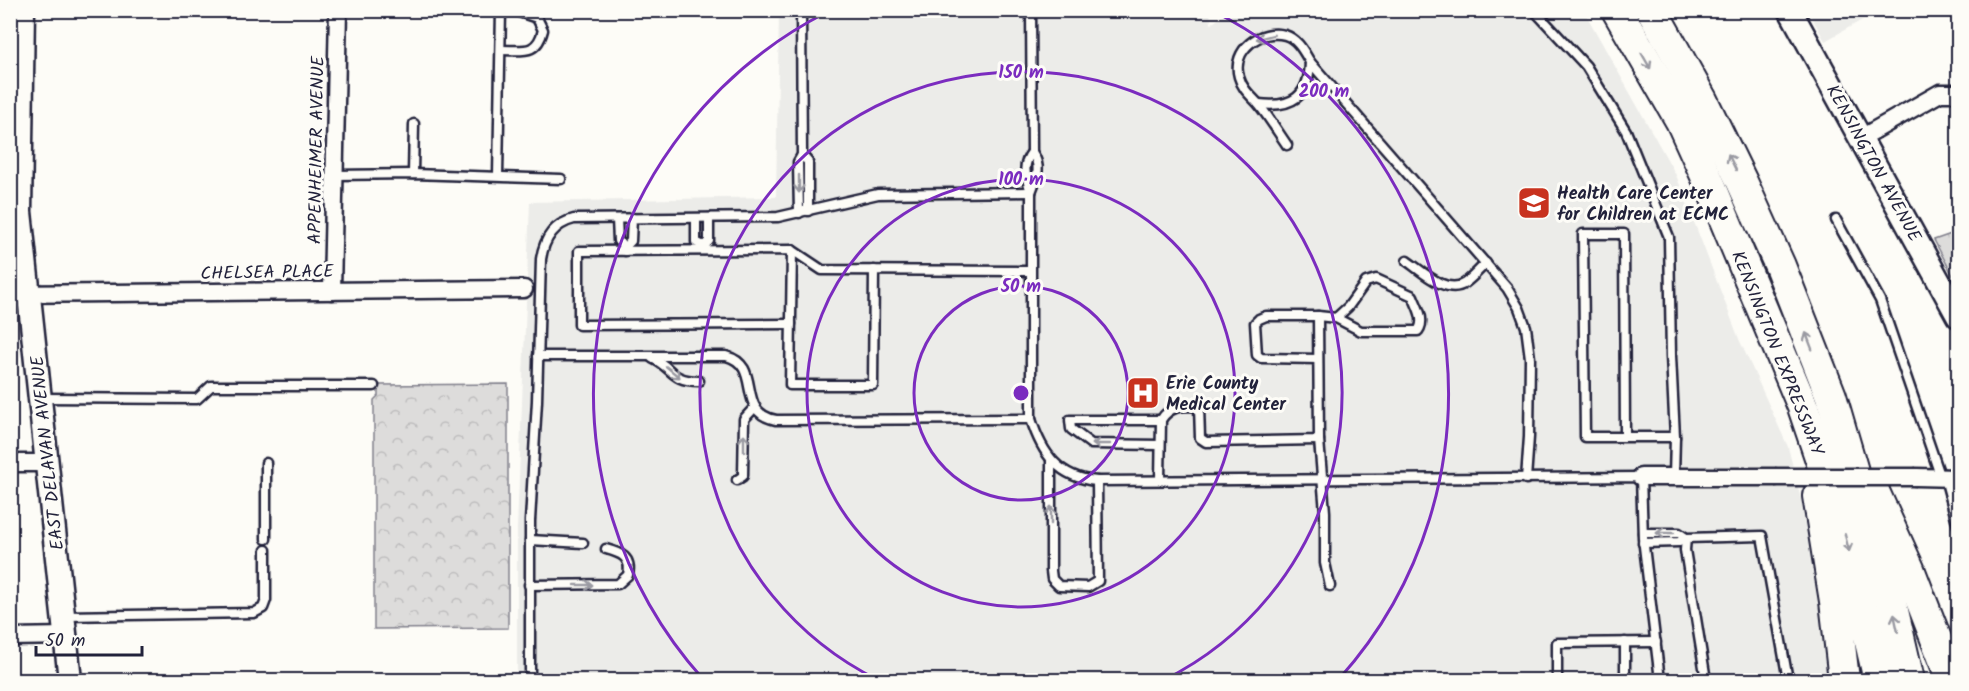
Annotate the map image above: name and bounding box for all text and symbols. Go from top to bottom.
one-way arrow [1256,31,1275,43]
one-way arrow [1640,52,1652,69]
street label: APPENHEIMER AVENUE [301,55,334,244]
text: 150 m [998,59,1044,88]
text: 200 m [1299,78,1350,107]
street label: KENSINGTON AVENUE [1817,80,1928,248]
one-way arrow [1726,154,1738,172]
text: 100 m [998,166,1044,195]
one-way arrow [793,173,804,193]
place label: Health Care Center for Children at ECMC [1557,180,1729,230]
school or university icon: Health Care Center for Children at ECMC [1516,185,1552,221]
street label: KENSINGTON EXPRESSWAY [1722,247,1831,461]
street label: CHELSEA PLACE [200,258,334,289]
text: 50 m [1000,273,1041,302]
one-way arrow [1803,332,1814,351]
street label: EAST DELAVAN AVENUE [24,354,73,551]
one-way arrow [665,366,681,379]
place label: Erie County Medical Center [1166,370,1287,420]
hospital icon: Erie County Medical Center [1125,375,1161,411]
centre of rings [1011,383,1031,403]
one-way arrow [738,434,750,454]
one-way arrow [1092,438,1112,450]
one-way arrow [1045,506,1057,526]
one-way arrow [1655,527,1675,539]
one-way arrow [1842,533,1854,552]
one-way arrow [574,579,594,591]
one-way arrow [1890,614,1901,634]
scale bar [36,619,142,657]
text: 50 m [45,627,85,656]

